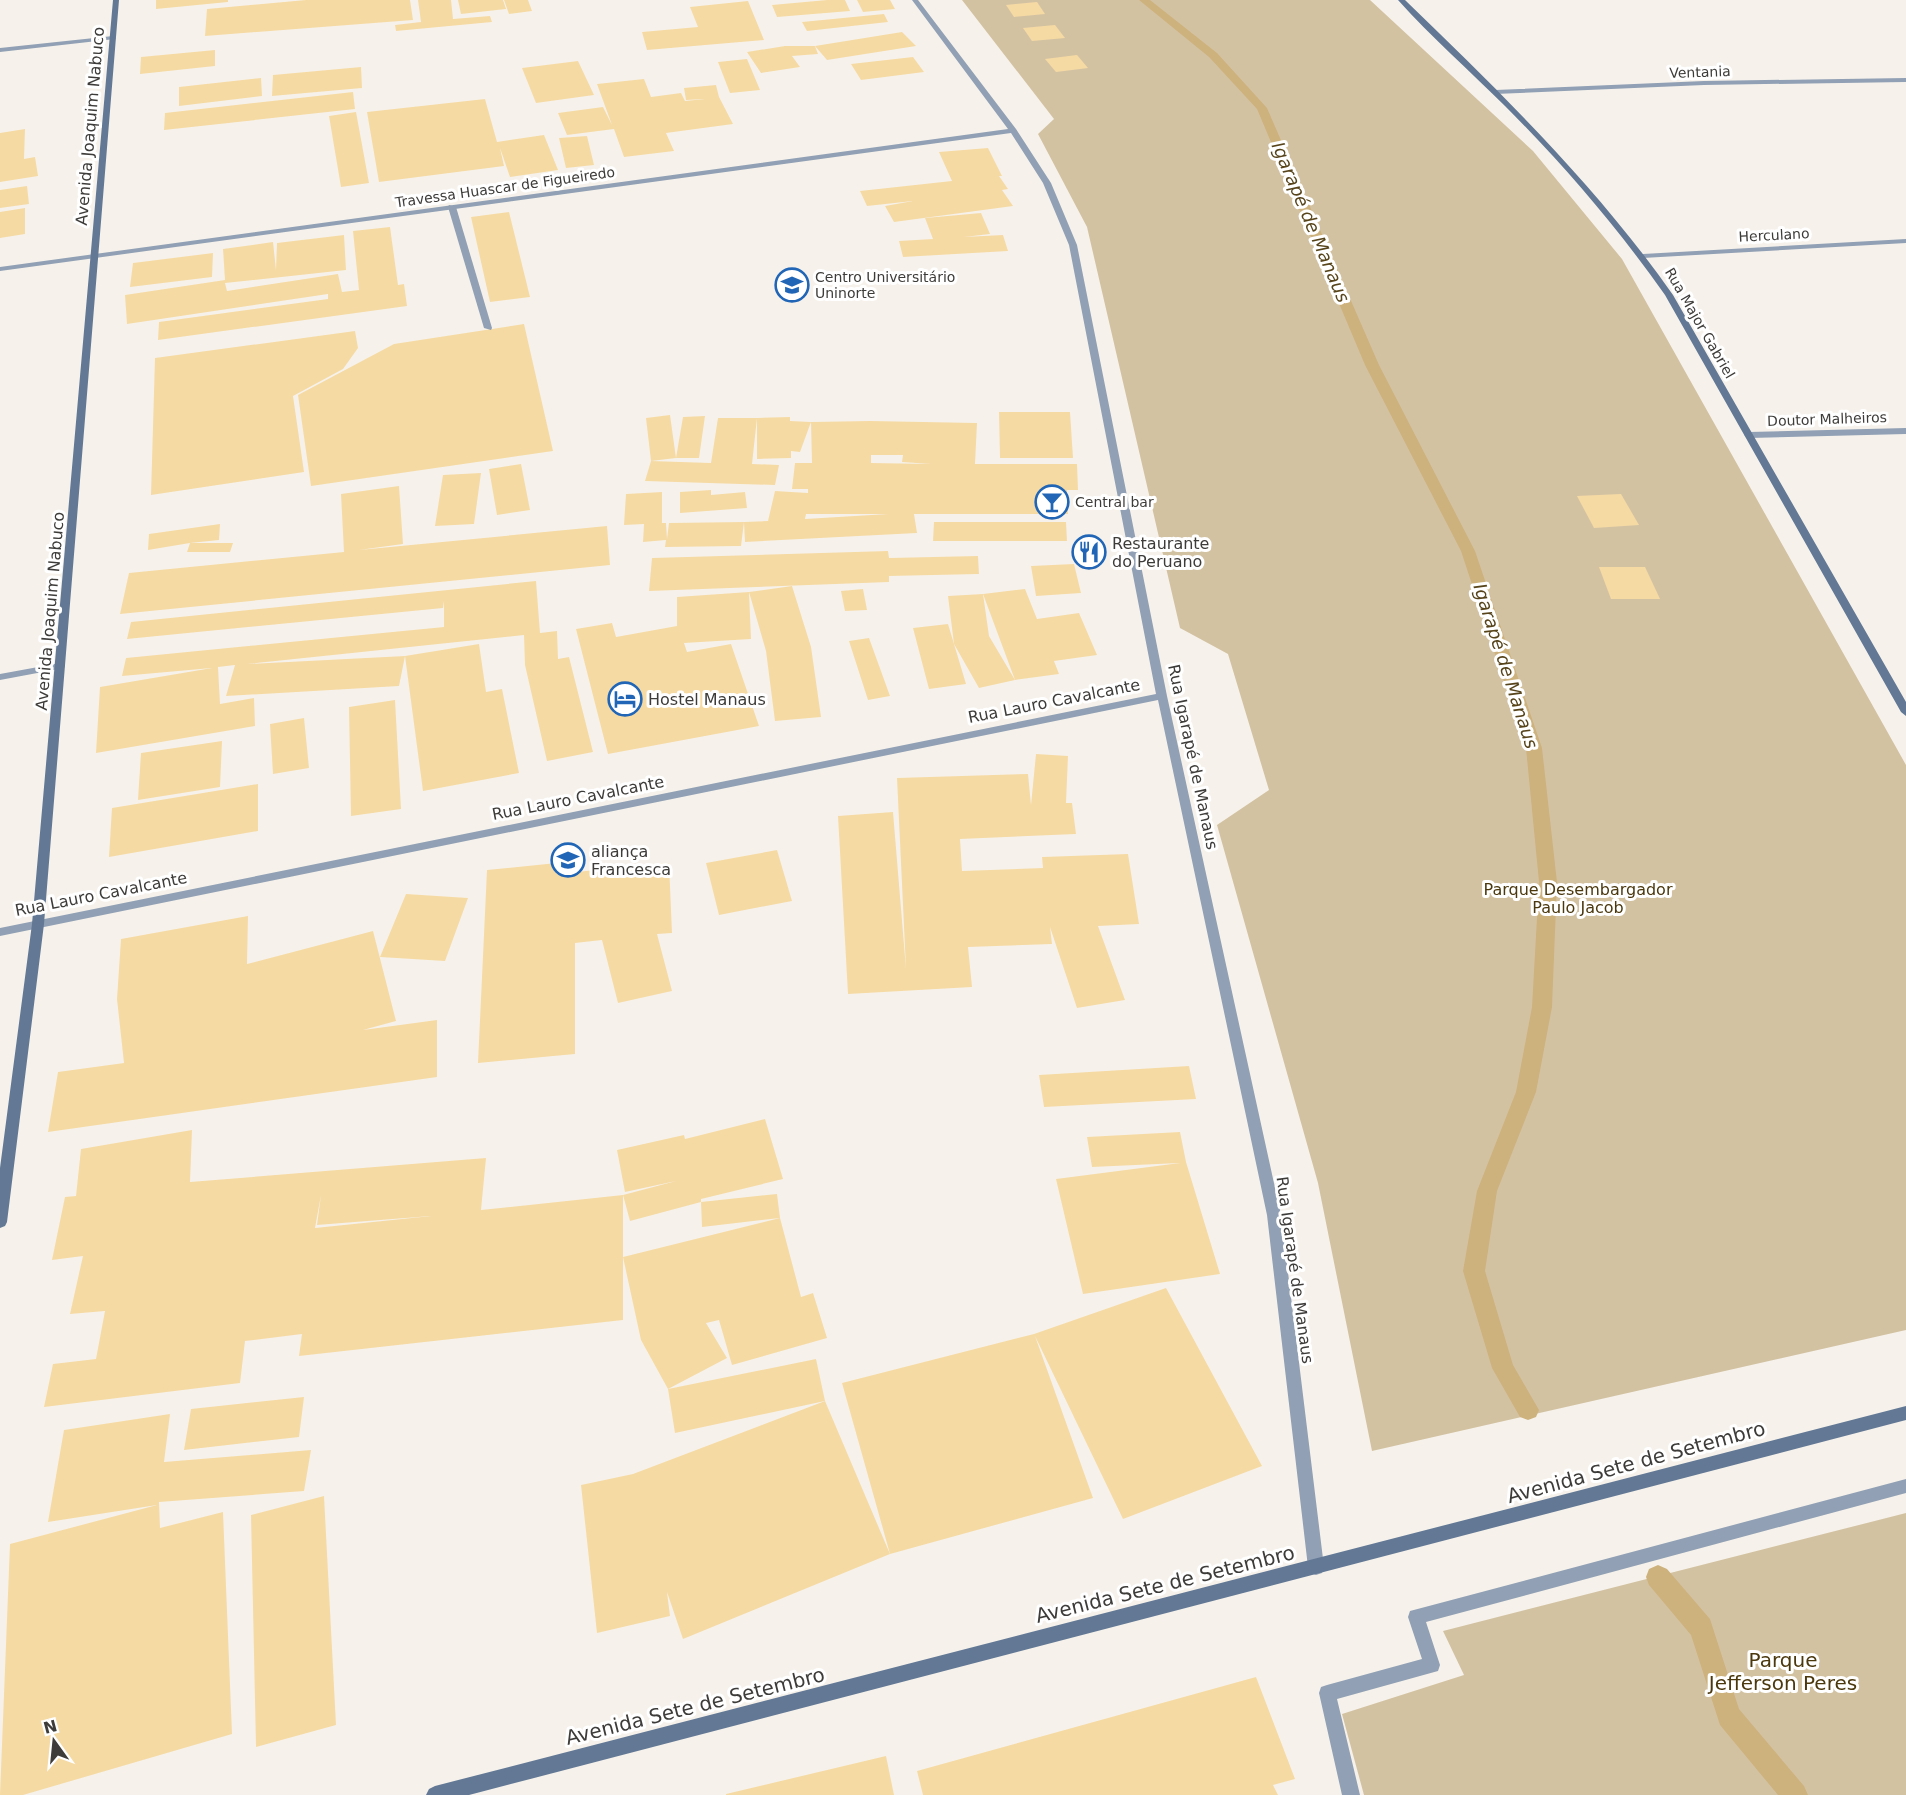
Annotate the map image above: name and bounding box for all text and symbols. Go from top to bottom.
street label: Avenida Joaquim Nabuco [72,26,108,226]
street label: Ventania [1669,63,1731,81]
water label: Igarapé de Manaus [1268,139,1354,305]
street label: Travessa Huascar de Figueiredo [393,164,616,210]
street label: Herculano [1738,225,1810,245]
street label: Rua Major Gabriel [1662,265,1738,381]
school or university icon: Centro Universitário Uninorte [774,267,810,303]
place label: Centro Universitário Uninorte [815,269,955,301]
street label: Doutor Malheiros [1767,409,1887,429]
bar icon: Central bar [1034,484,1070,520]
place label: Central bar [1075,494,1154,510]
street label: Avenida Joaquim Nabuco [32,511,68,711]
restaurant icon: Restaurante do Peruano [1071,534,1107,570]
place label: Restaurante do Peruano [1112,534,1209,571]
water label: Igarapé de Manaus [1469,581,1543,751]
street label: Rua Igarapé de Manaus [1164,663,1222,851]
street label: Rua Lauro Cavalcante [966,675,1142,727]
hotel icon: Hostel Manaus [607,681,643,717]
place label: Hostel Manaus [648,690,766,709]
street label: Rua Lauro Cavalcante [490,772,666,824]
school or university icon: aliança Francesca [550,842,586,878]
place label: aliança Francesca [591,842,671,879]
street label: Rua Lauro Cavalcante [13,868,189,920]
park label: Parque Desembargador Paulo Jacob [1484,880,1673,917]
street label: Rua Igarapé de Manaus [1272,1175,1318,1365]
street label: Avenida Sete de Setembro [1504,1416,1768,1508]
street label: Avenida Sete de Setembro [1033,1540,1297,1628]
park label: Parque Jefferson Peres [1707,1648,1857,1695]
street label: Avenida Sete de Setembro [563,1662,827,1750]
north arrow [24,1711,84,1771]
text: N [41,1716,59,1738]

